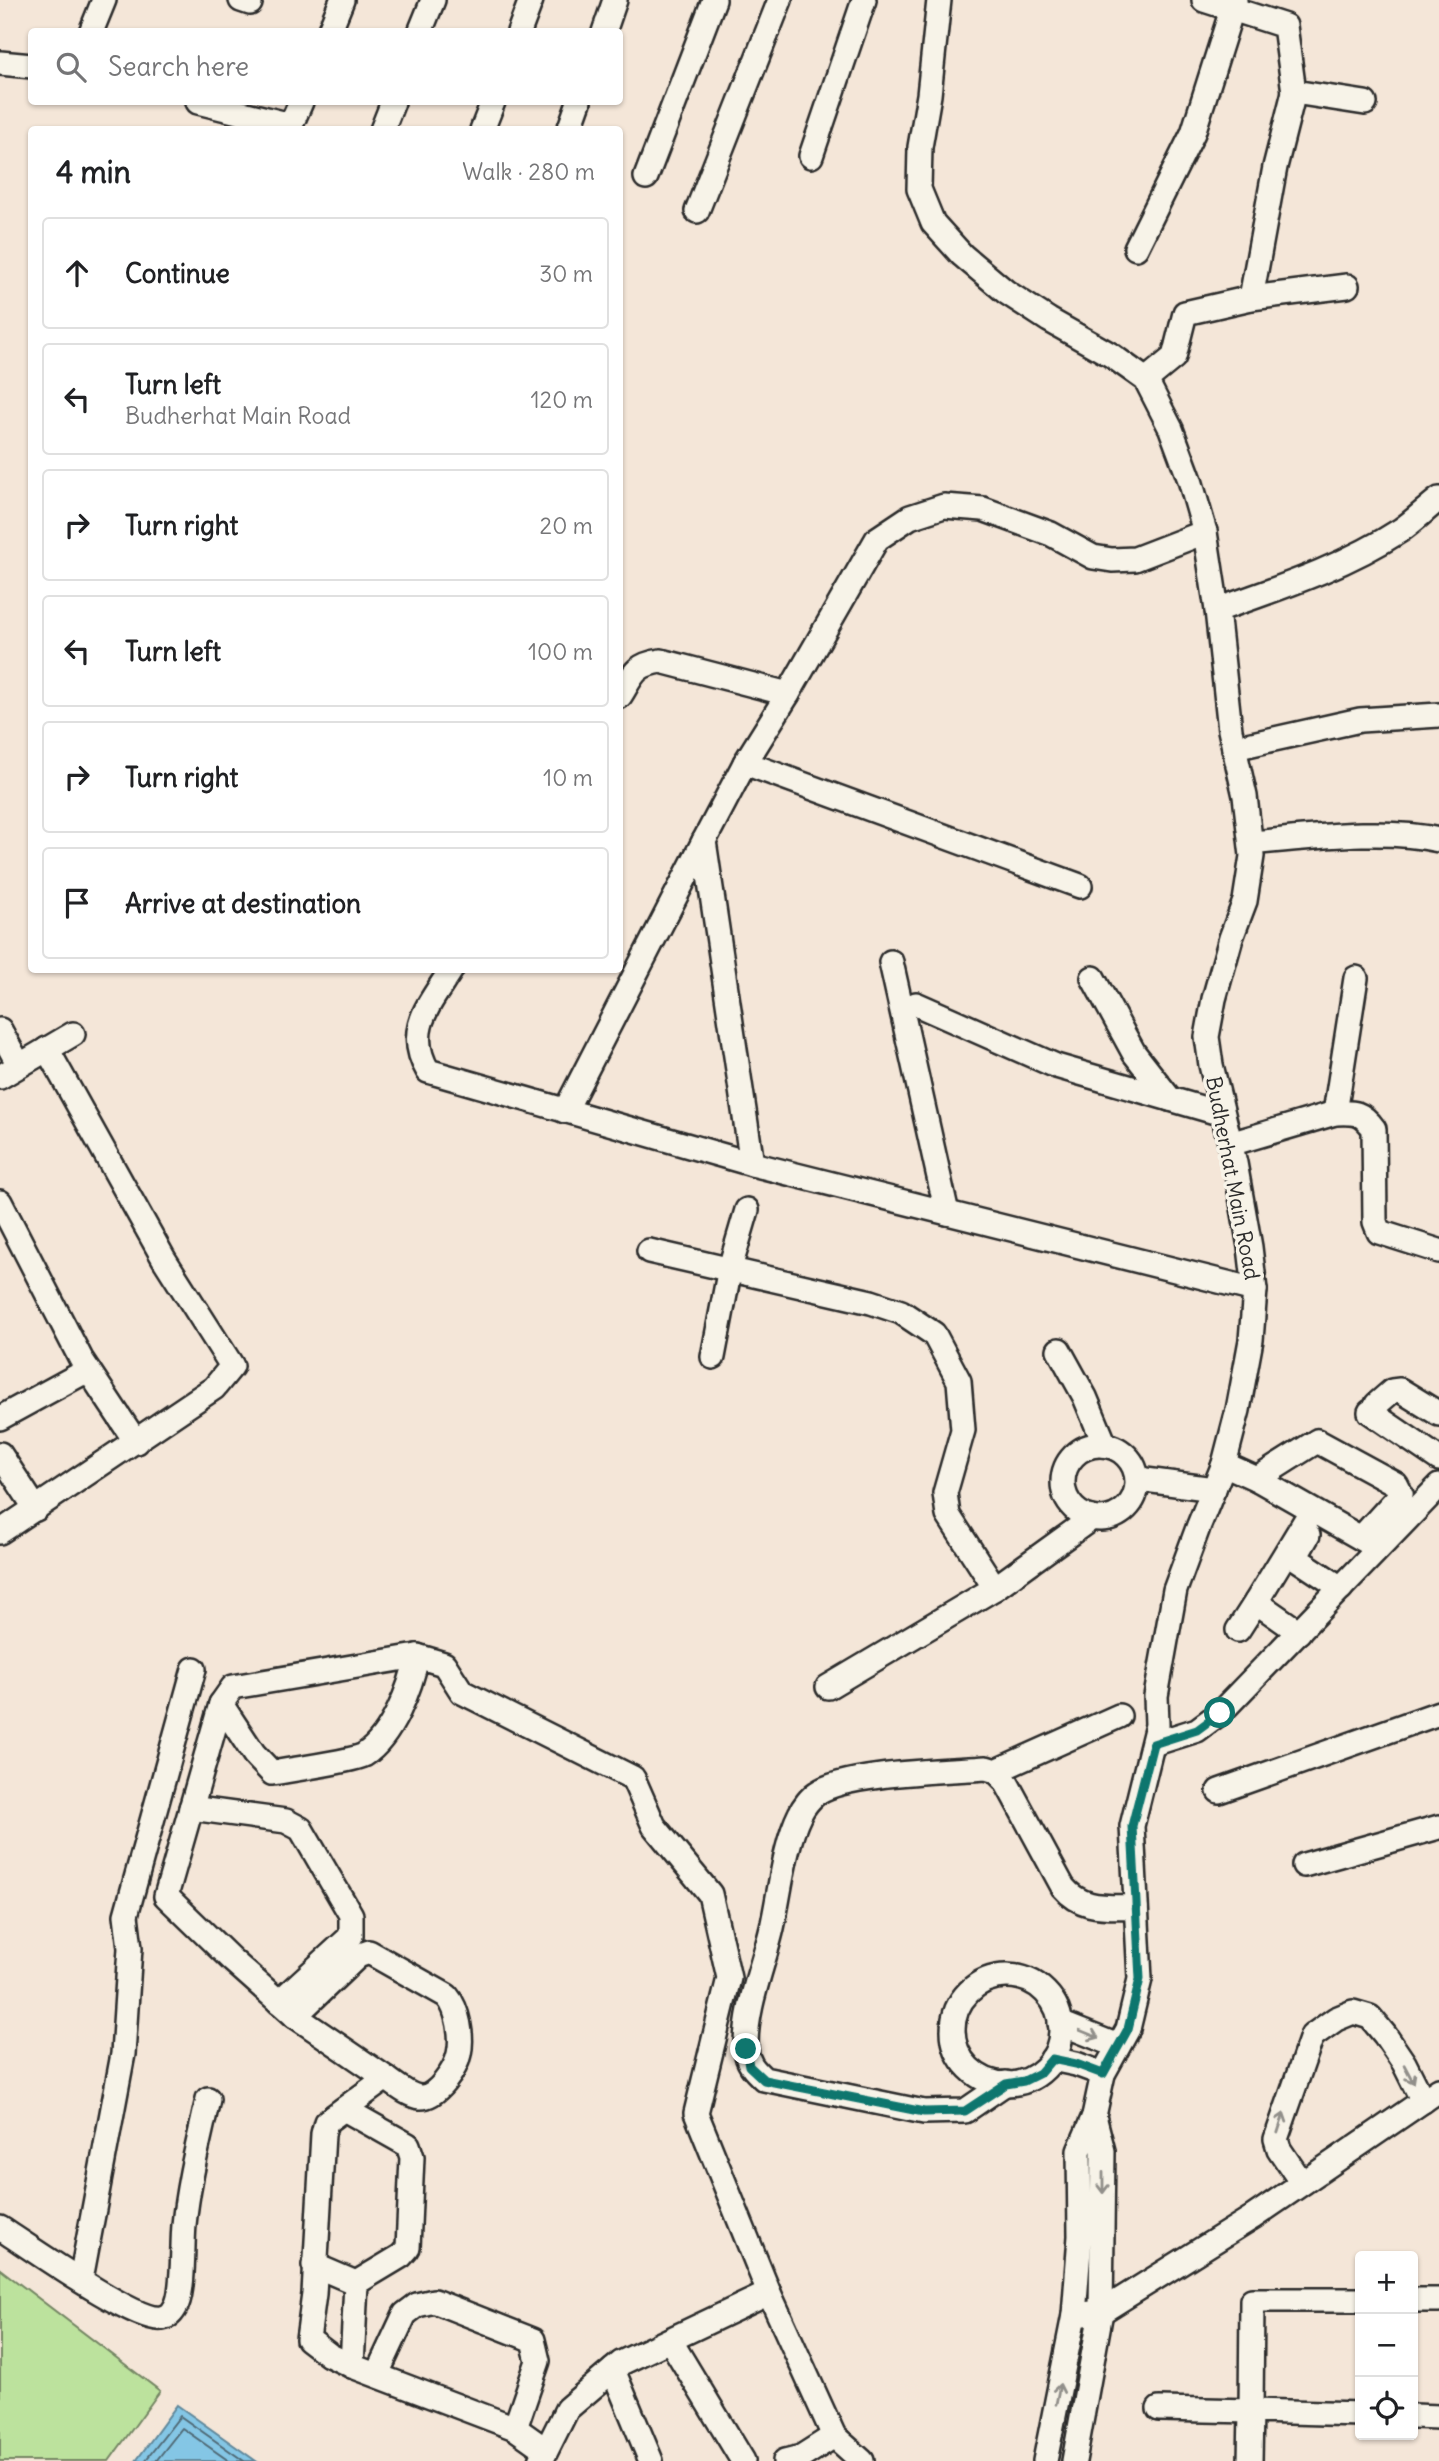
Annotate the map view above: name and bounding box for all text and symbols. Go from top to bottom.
search box [28,28,623,105]
icon: search [52,48,90,86]
text: Search here [108,50,249,83]
text: 4 min [56,153,131,191]
text: Walk · 280 m [462,157,595,186]
icon: ahead [58,254,96,292]
text: Continue [125,257,230,290]
text: 30 m [539,259,593,288]
text: Turn left [125,368,221,401]
icon: left [58,380,96,418]
text: 120 m [530,385,593,414]
text: Budherhat Main Road [125,401,351,430]
icon: right [58,506,96,544]
text: Turn right [125,509,238,542]
text: 20 m [540,511,593,540]
icon: left [58,632,96,670]
text: Turn left [125,635,221,668]
text: 100 m [528,637,593,666]
icon: right [58,758,96,796]
text: Turn right [125,761,238,794]
text: 10 m [543,763,593,792]
icon: arrive [58,884,96,922]
text: Arrive at destination [125,887,361,920]
street label: Budherhat Main Road [1200,1074,1266,1282]
route start [1204,1697,1235,1728]
one-way arrow [1078,2029,1100,2042]
route end [730,2033,761,2064]
one-way arrow [1403,2063,1417,2084]
one-way arrow [1275,2112,1288,2134]
one-way arrow [1096,2171,1110,2194]
map controls [1355,2251,1418,2440]
button: + [1355,2251,1418,2314]
button: − [1355,2314,1418,2377]
button: locate [1355,2377,1418,2440]
one-way arrow [1052,2383,1065,2406]

